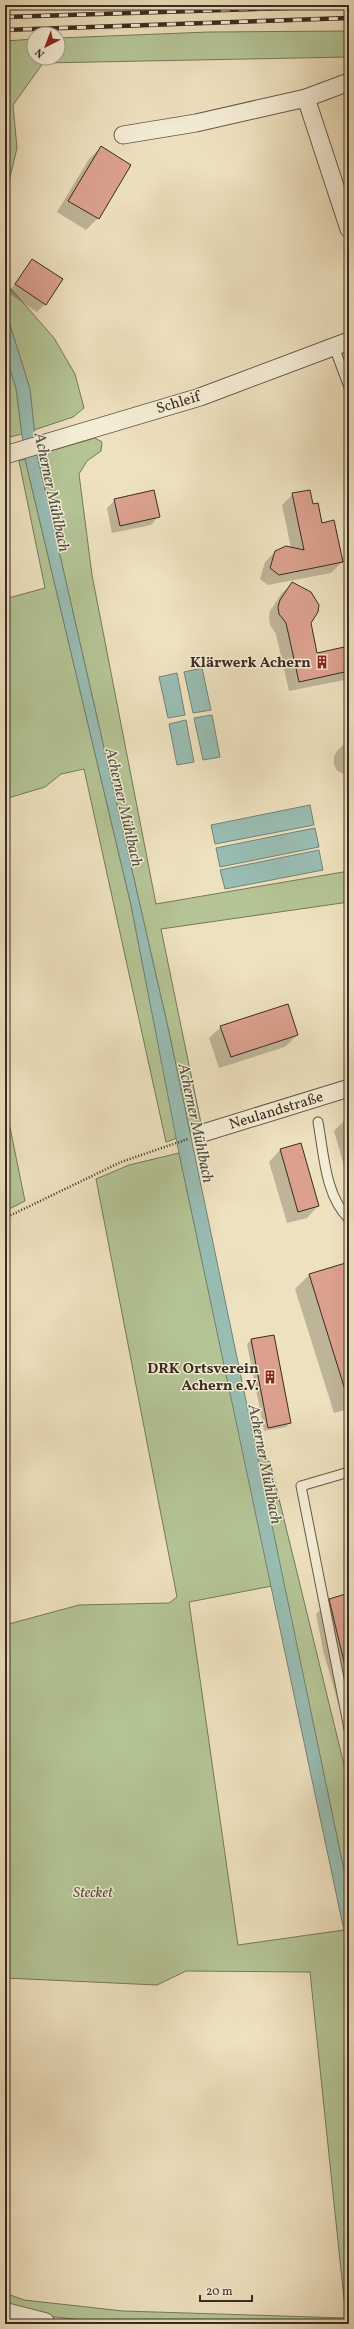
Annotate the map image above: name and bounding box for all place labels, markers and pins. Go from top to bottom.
place label: Klärwerk Achern [190,653,311,674]
building icon: Klärwerk Achern [314,654,330,670]
place label: DRK Ortsverein Achern e.V. [147,1359,259,1397]
building icon: DRK Ortsverein Achern e.V. [262,1369,278,1385]

